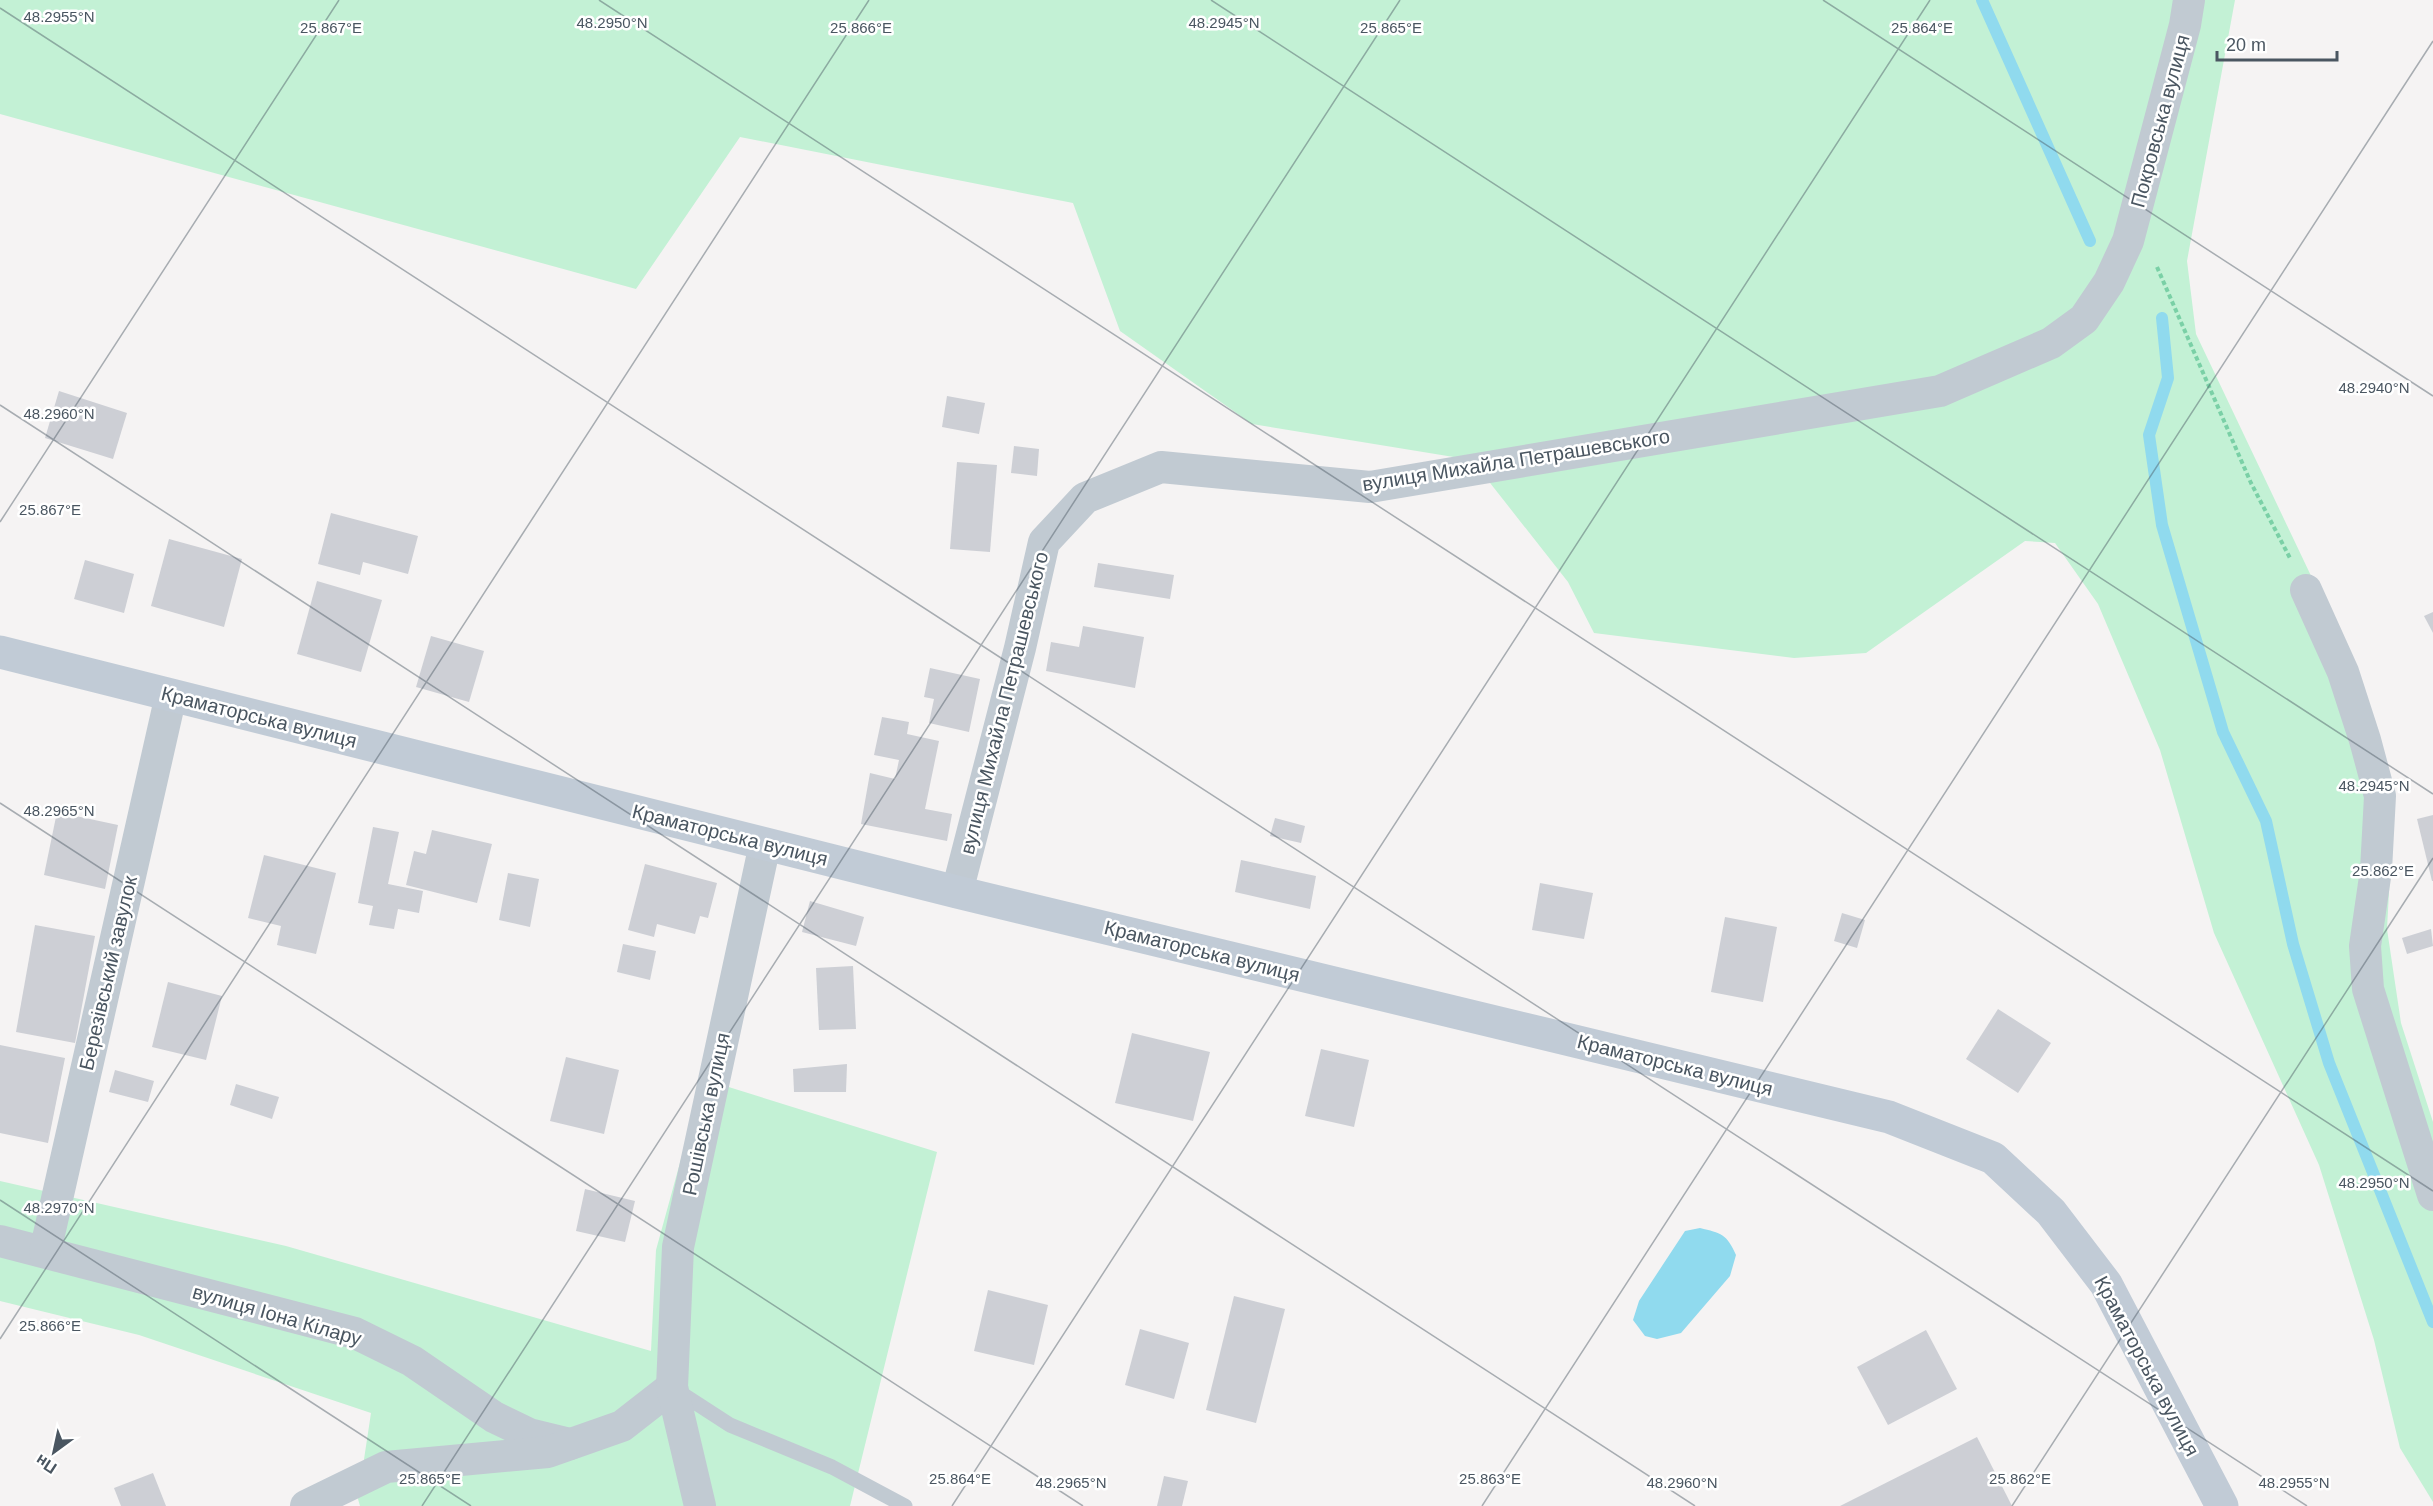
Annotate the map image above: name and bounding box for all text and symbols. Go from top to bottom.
text: 48.2955°N [23,8,95,25]
text: 48.2950°N [576,14,648,31]
text: 48.2945°N [1188,14,1260,31]
text: 25.867°E [300,19,362,36]
text: 25.866°E [830,19,892,36]
text: 25.865°E [1360,19,1422,36]
text: 25.864°E [1891,19,1953,36]
scale bar [2217,24,2337,62]
street label: Покровська вулиця [2126,32,2194,210]
text: 20 m [2226,35,2266,55]
text: 48.2940°N [2338,379,2410,396]
text: 48.2960°N [23,405,95,422]
street label: вулиця Михайла Петрашевського [1361,425,1671,495]
text: 25.867°E [19,501,81,518]
street label: вулиця Михайла Петрашевського [956,549,1052,857]
street label: Краматорська вулиця [159,682,359,752]
text: 48.2945°N [2338,777,2410,794]
street label: Краматорська вулиця [630,800,830,870]
text: 48.2965°N [23,802,95,819]
text: 25.862°E [2352,862,2414,879]
street label: Березівський завулок [75,873,141,1072]
street label: Краматорська вулиця [1102,916,1302,986]
street label: Краматорська вулиця [1575,1030,1775,1100]
street label: Рошівська вулиця [678,1031,734,1197]
text: 48.2950°N [2338,1174,2410,1191]
text: 48.2970°N [23,1199,95,1216]
street label: Краматорська вулиця [2090,1272,2204,1460]
street label: вулиця Іона Кілару [190,1280,364,1350]
text: 25.866°E [19,1317,81,1334]
north arrow [24,1422,84,1482]
text: Пн [33,1451,60,1477]
text: 25.865°E [399,1470,461,1487]
text: 25.864°E [929,1470,991,1487]
text: 25.863°E [1459,1470,1521,1487]
text: 25.862°E [1989,1470,2051,1487]
text: 48.2965°N [1035,1474,1107,1491]
text: 48.2960°N [1646,1474,1718,1491]
text: 48.2955°N [2258,1474,2330,1491]

